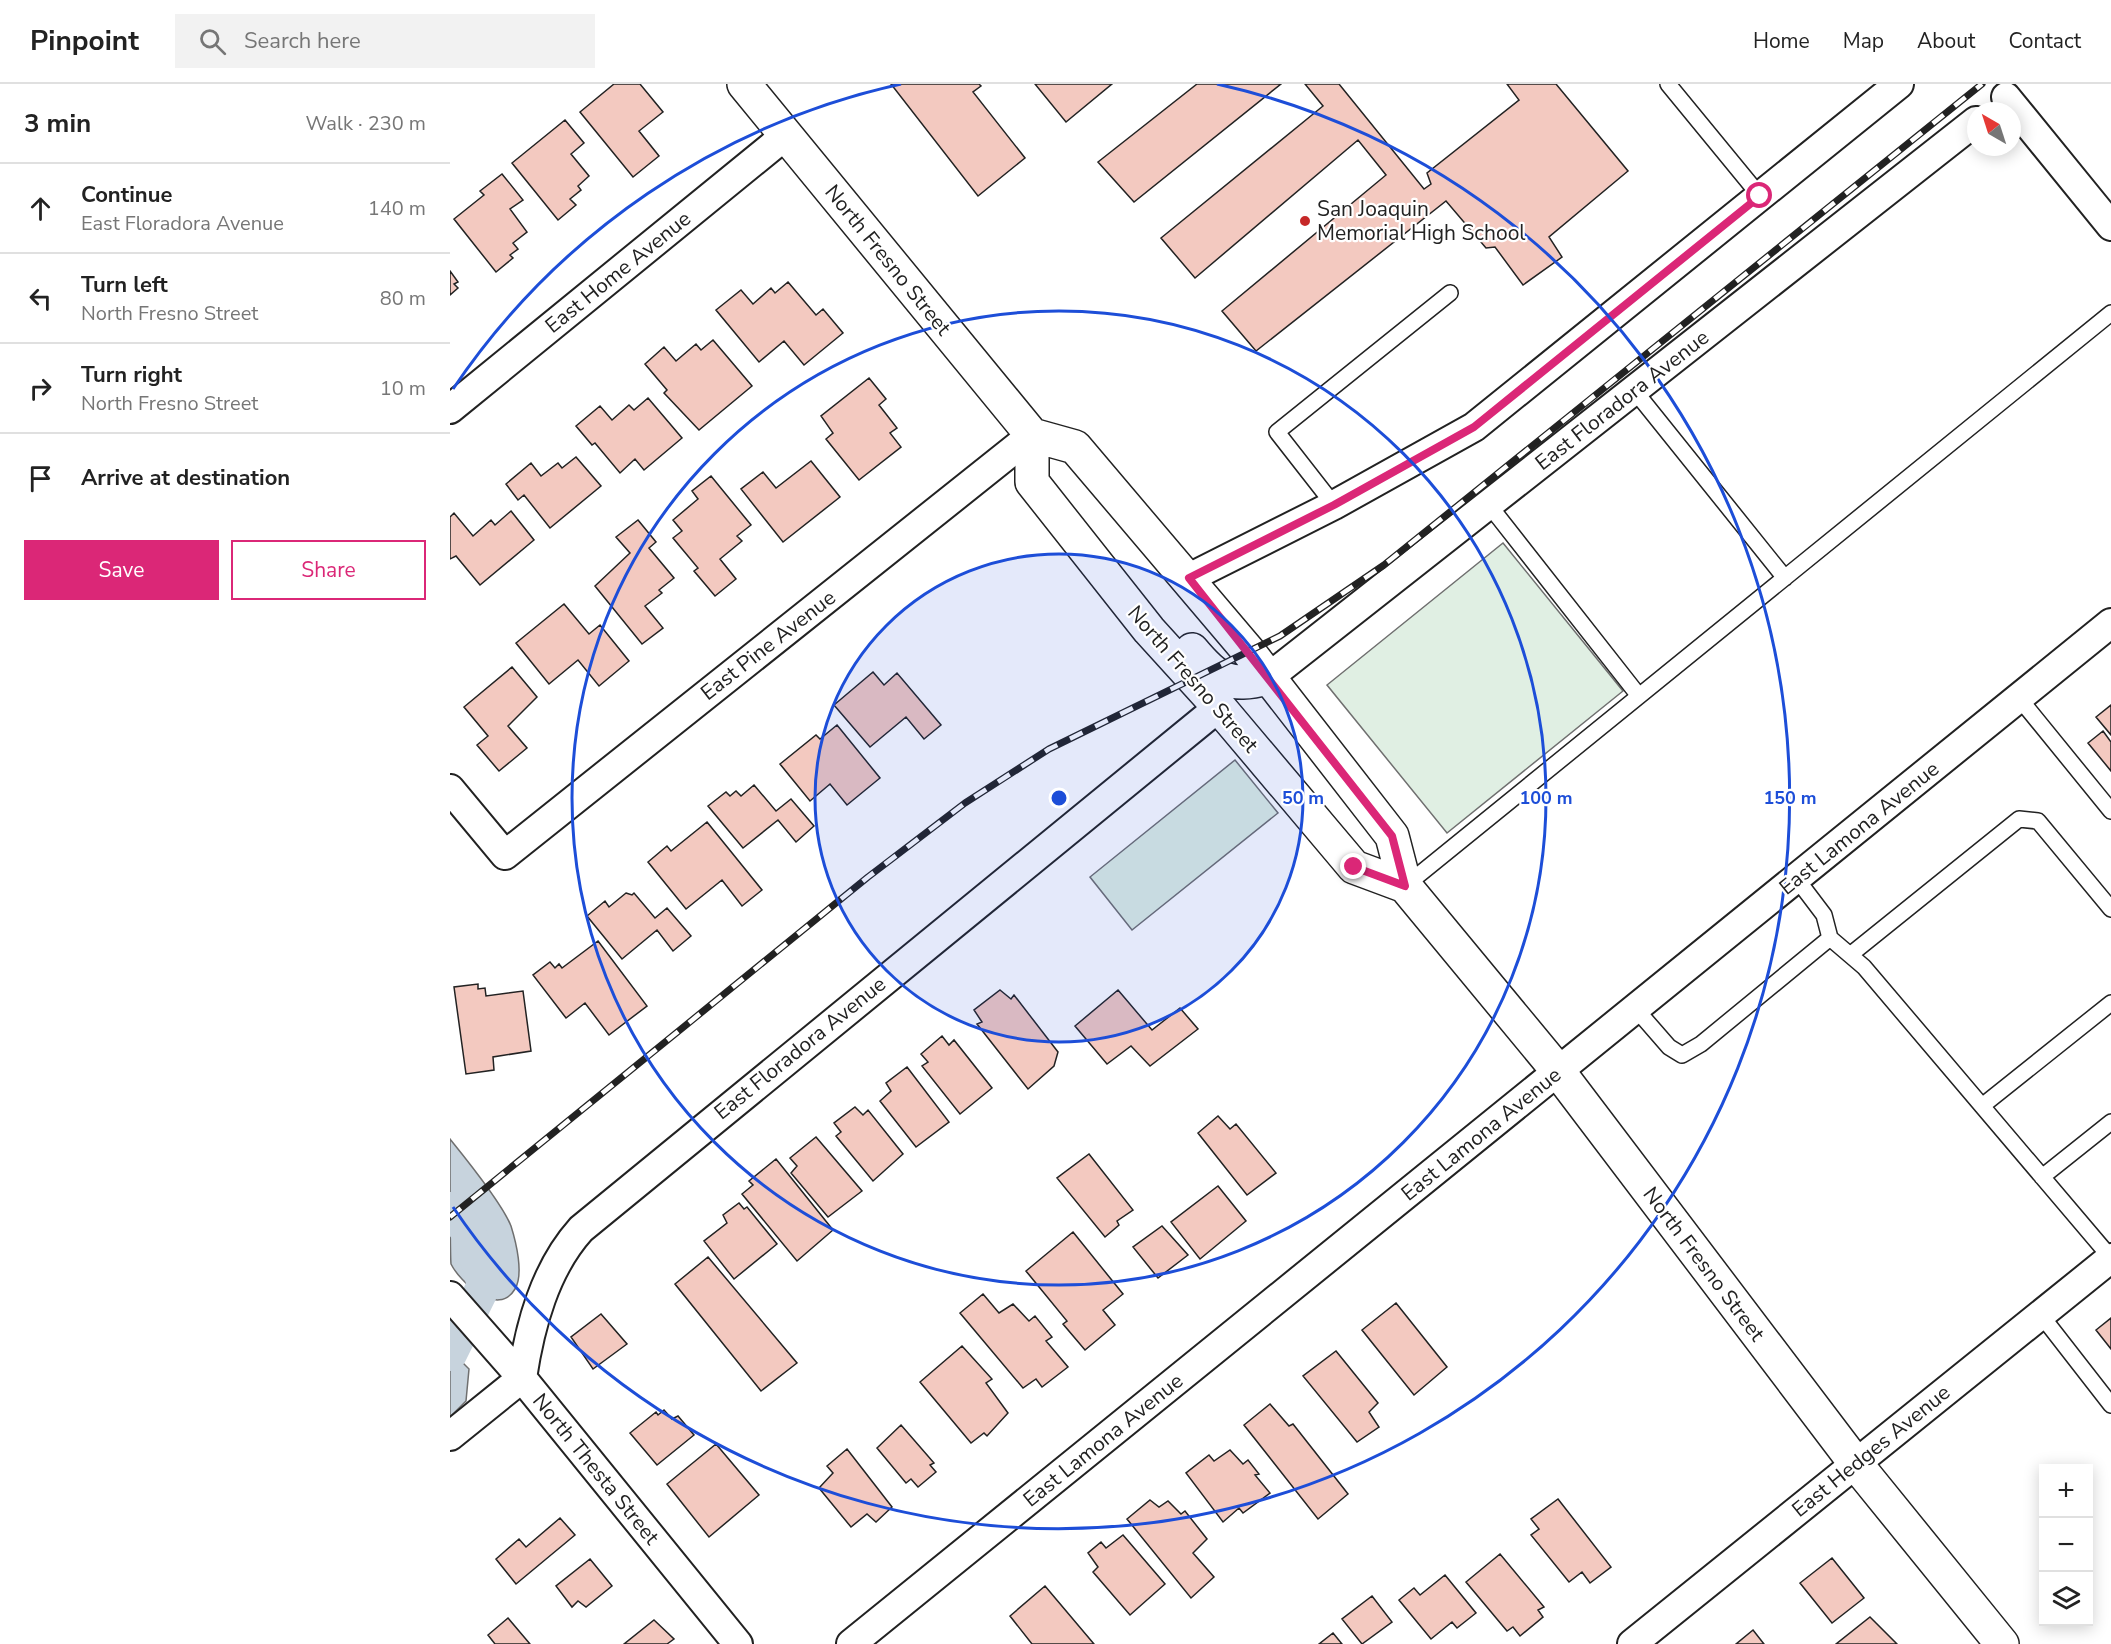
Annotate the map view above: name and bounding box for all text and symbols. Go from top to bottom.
search box [175,14,595,68]
text: Pinpoint [30,22,139,60]
icon: search [196,25,229,58]
text: Search here [244,26,361,56]
text: Home [1753,27,1810,55]
text: Map [1843,27,1884,55]
text: About [1917,27,1975,55]
text: Contact [2008,27,2081,55]
north arrow [1967,102,2021,156]
text: 3 min [24,106,91,141]
text: Walk · 230 m [306,110,426,137]
street label: North Fresno Street [819,179,958,342]
text: Continue [81,180,172,210]
route start [1746,182,1772,208]
icon: ahead [24,192,57,225]
text: 140 m [368,195,426,222]
place label: San Joaquin Memorial High School [1317,195,1526,247]
street label: East Home Avenue [539,205,697,339]
text: East Floradora Avenue [81,210,284,237]
marker: San Joaquin Memorial High School [1298,214,1312,228]
text: Turn left [81,270,168,300]
icon: left [24,282,57,315]
text: 80 m [380,285,426,312]
text: North Fresno Street [81,300,258,327]
street label: East Floradora Avenue [1529,323,1715,477]
text: Turn right [81,360,182,390]
icon: right [24,372,57,405]
text: 10 m [380,375,426,402]
text: North Fresno Street [81,390,258,417]
icon: arrive [24,462,57,495]
text: Arrive at destination [81,463,290,493]
button: Save [24,540,219,600]
button: Share [231,540,426,600]
street label: East Pine Avenue [695,583,841,707]
street label: North Fresno Street [1121,600,1265,759]
street label: East Lamona Avenue [1773,755,1945,901]
text: 50 m [1282,786,1324,810]
text: 100 m [1519,786,1573,810]
text: 150 m [1763,786,1817,810]
centre of rings [1049,788,1069,808]
route end [1340,853,1366,879]
street label: East Floradora Avenue [708,970,892,1126]
street label: East Lamona Avenue [1395,1061,1567,1207]
street label: North Fresno Street [1637,1181,1772,1347]
street label: East Lamona Avenue [1017,1367,1189,1513]
street label: East Hedges Avenue [1786,1379,1956,1523]
street label: North Thesta Street [526,1388,666,1551]
map controls [2039,1464,2093,1626]
button: + [2039,1464,2093,1518]
button: − [2039,1518,2093,1572]
button: layers [2039,1572,2093,1626]

